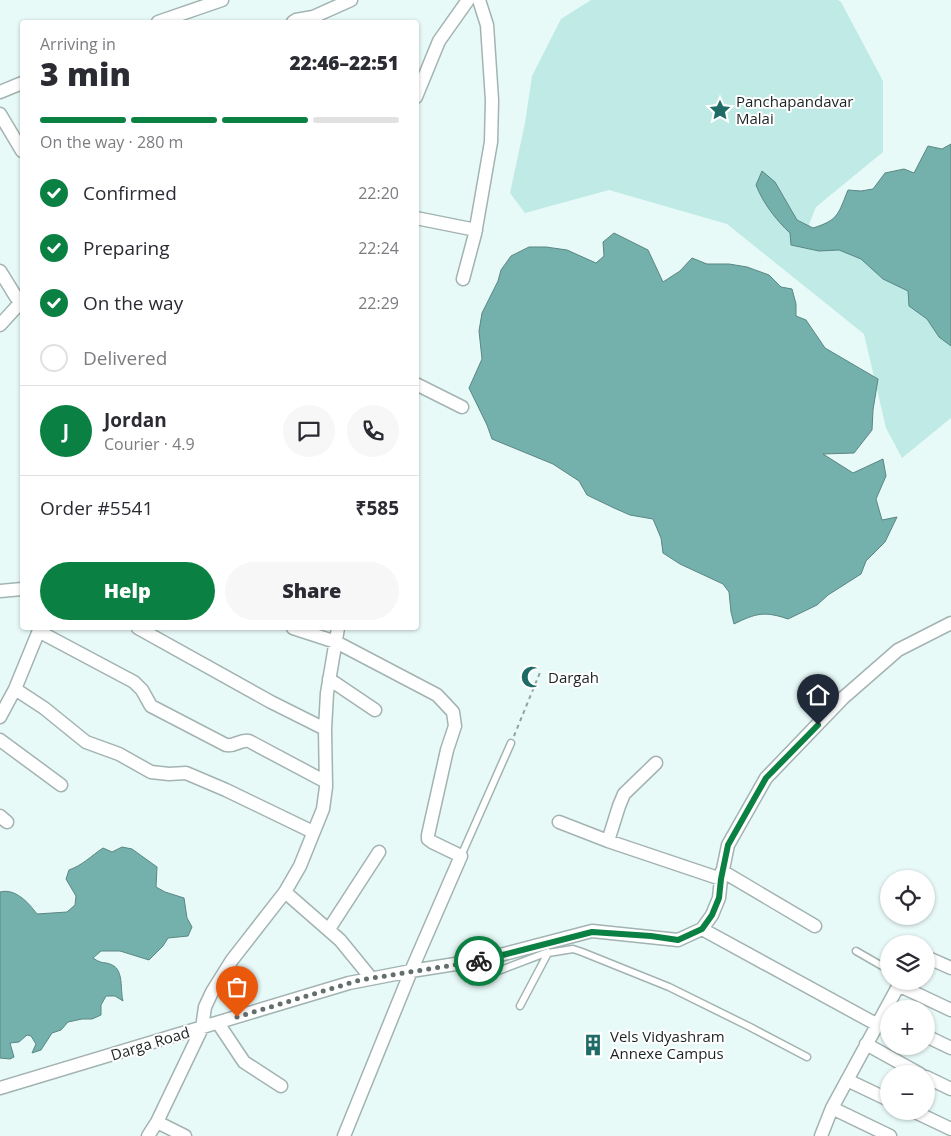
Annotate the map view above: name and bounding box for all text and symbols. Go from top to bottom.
text: Arriving in [40,33,116,55]
text: 22:46–22:51 [289,50,399,76]
text: 3 min [40,52,131,95]
place label: Panchapandavar Malai [736,91,853,128]
place icon: Panchapandavar Malai [707,97,733,123]
text: On the way · 280 m [40,131,183,153]
icon: check [40,179,68,207]
text: Confirmed [83,180,177,206]
text: 22:20 [358,182,399,204]
icon: check [40,234,68,262]
text: Preparing [83,235,170,261]
text: 22:24 [358,237,399,259]
icon: check [40,289,68,317]
text: On the way [83,290,183,316]
text: 22:29 [358,292,399,314]
text: Delivered [83,345,167,371]
button: chat [283,405,335,457]
button: phone [347,405,399,457]
text: Jordan [104,407,167,433]
text: J [63,418,69,444]
text: Courier · 4.9 [104,433,195,455]
text: Order #5541 [40,495,153,521]
text: ₹585 [356,495,399,521]
button: Help [40,562,215,620]
button: Share [225,562,399,620]
mosque icon: Dargah [519,664,545,690]
place label: Dargah [548,667,599,687]
pin [797,674,839,725]
icon: home [804,681,832,709]
map controls [880,870,935,1120]
button: locate [880,870,935,925]
button: layers [880,935,935,990]
courier [454,936,504,986]
icon: bike [465,947,493,975]
pin [216,966,258,1017]
icon: bag [223,973,251,1001]
button: + [880,1000,935,1055]
street label: Darga Road [108,1022,192,1064]
place label: Vels Vidyashram Annexe Campus [610,1026,725,1063]
building icon: Vels Vidyashram Annexe Campus [580,1032,606,1058]
button: − [880,1065,935,1120]

